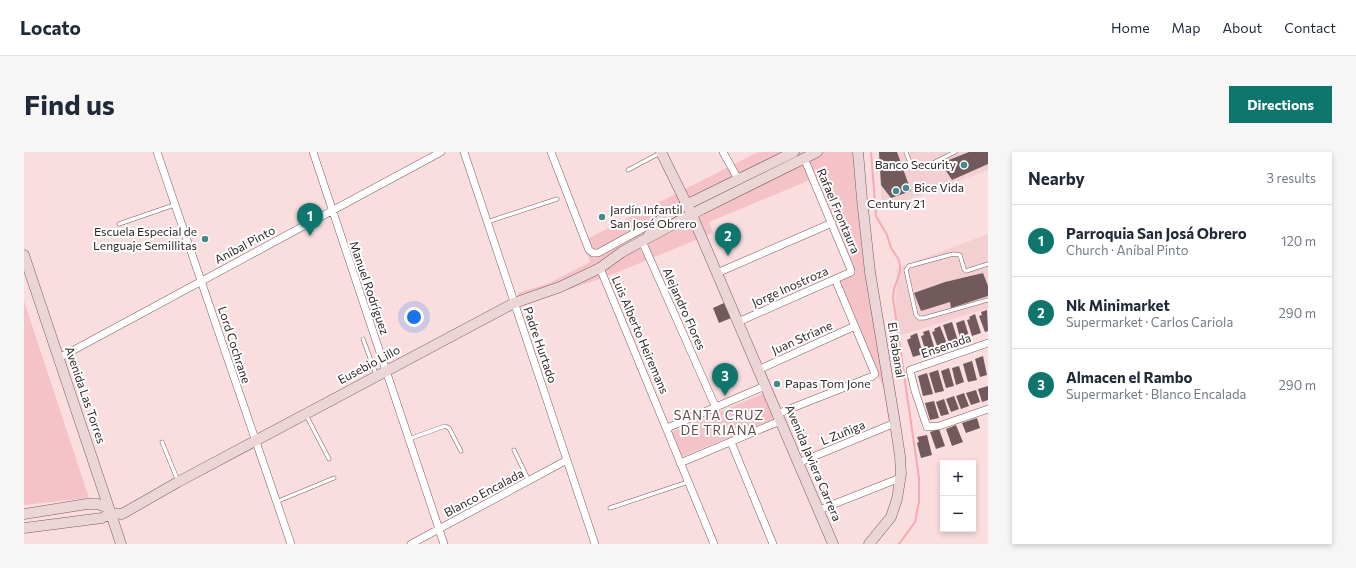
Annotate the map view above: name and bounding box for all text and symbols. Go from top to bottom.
text: Locato [20,16,81,39]
text: Home [1111,19,1150,36]
text: Map [1172,19,1200,36]
text: About [1222,19,1262,36]
text: Contact [1284,19,1336,36]
button: Directions [1229,86,1332,123]
text: Find us [24,87,115,121]
place label: Banco Security [875,157,956,171]
marker: Banco Security [959,160,969,170]
street label: Rafael Frontaura [815,166,863,255]
text: Nearby [1028,168,1085,189]
text: 3 results [1267,170,1316,186]
place label: Bice Vida [914,180,964,194]
marker: Bice Vida [901,183,911,193]
marker: Century 21 [891,186,901,196]
place label: Century 21 [867,196,925,210]
place label: Jardín Infantil San José Obrero [610,202,697,231]
pin: 1 [297,203,323,236]
marker: Jardín Infantil San José Obrero [597,212,607,222]
street label: Aníbal Pinto [212,222,277,266]
pin: 2 [715,223,741,256]
place label: Escuela Especial de Lenguaje Semillitas [93,224,197,252]
text: Parroquia San Josá Obrero [1066,224,1247,242]
text: 1 [1038,233,1044,249]
text: 120 m [1281,233,1316,249]
marker: Escuela Especial de Lenguaje Semillitas [200,234,210,244]
street label: Manuel Rodríguez [347,239,393,336]
text: Church · Aníbal Pinto [1066,242,1189,258]
street label: Jorge Inostroza [749,263,830,310]
street label: Alejandro Flores [661,265,709,352]
street label: Luis Alberto Heiremans [610,274,672,396]
text: Nk Minimarket [1066,296,1170,314]
street label: Lord Cochrane [216,304,254,385]
street label: Padre Hurtado [521,305,561,385]
text: 2 [1037,305,1045,321]
text: 290 m [1279,305,1316,321]
your location [404,307,424,327]
text: Supermarket · Carlos Cariola [1066,314,1233,330]
street label: Juan Striane [769,318,834,358]
street label: El Rabanal [886,321,908,379]
street label: Ensenada [919,330,973,360]
street label: Eusebio Lillo [335,342,402,386]
street label: Avenida Las Torres [63,344,109,445]
pin: 3 [712,363,738,396]
text: Almacen el Rambo [1066,368,1193,386]
place label: Papas Tom Jone [785,376,871,391]
text: 3 [1037,377,1045,393]
text: 290 m [1279,377,1316,393]
marker: Papas Tom Jone [772,379,782,389]
text: Supermarket · Blanco Encalada [1066,386,1246,402]
street label: Avenida Javiera Carrera [782,402,845,523]
district label: SANTA CRUZ DE TRIANA [674,407,764,438]
street label: L Zuñiga [818,417,867,447]
map controls [940,460,976,532]
button: + [940,460,976,496]
street label: Blanco Encalada [441,465,526,519]
button: − [940,496,976,532]

